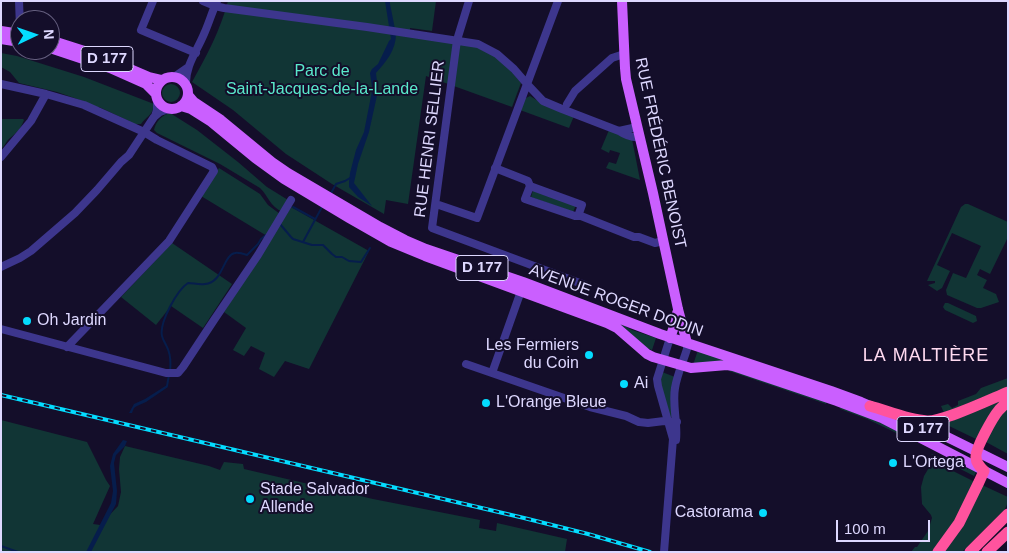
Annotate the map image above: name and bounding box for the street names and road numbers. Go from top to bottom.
road number: D 177 [81,46,133,72]
street label: RUE FRÉDÉRIC BENOIST [630,56,690,250]
street label: RUE HENRI SELLIER [411,59,449,219]
road number: D 177 [456,256,508,280]
street label: AVENUE ROGER DODIN [526,261,706,341]
road number: D 177 [897,416,949,442]

